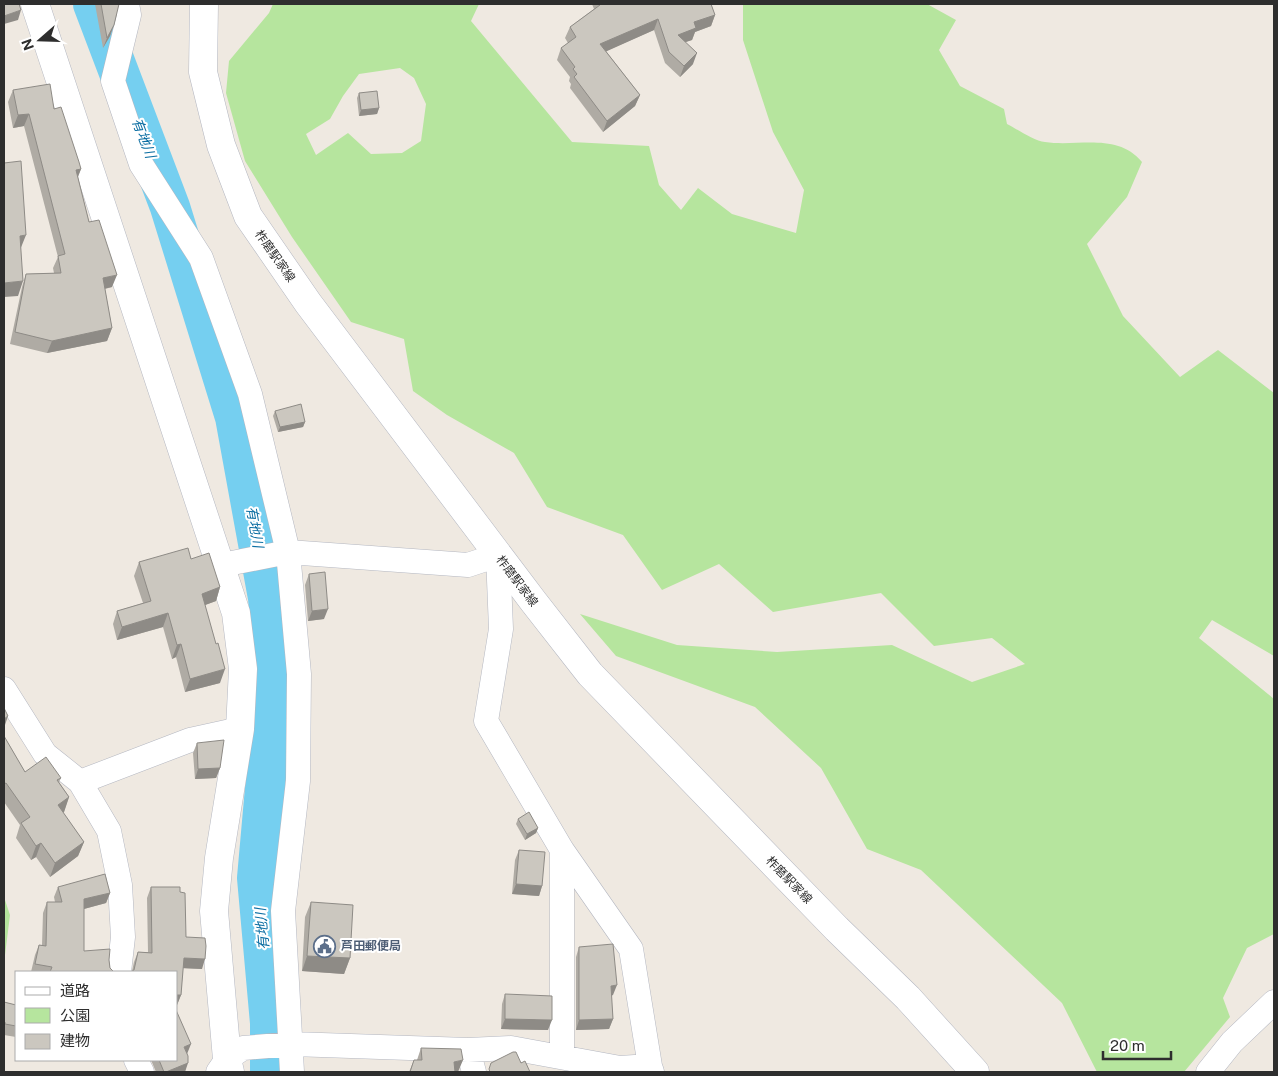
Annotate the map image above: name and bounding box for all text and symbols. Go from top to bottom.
north arrow [15,15,65,65]
text: N [18,37,37,52]
water label: 有地川 [129,116,160,162]
street label: 柞磨駅家線 [252,227,298,285]
water label: 有地川 [243,505,267,551]
street label: 柞磨駅家線 [493,553,541,609]
street label: 柞磨駅家線 [763,854,815,906]
water label: 有地川 [252,905,272,951]
public building icon: 芦田郵便局 [313,934,337,958]
place label: 芦田郵便局 [341,939,401,953]
legend [15,971,178,1061]
text: 道路 [60,982,90,999]
text: 公園 [60,1007,90,1024]
scale bar [1103,1028,1170,1060]
text: 建物 [60,1032,90,1049]
text: 20 m [1110,1037,1145,1054]

